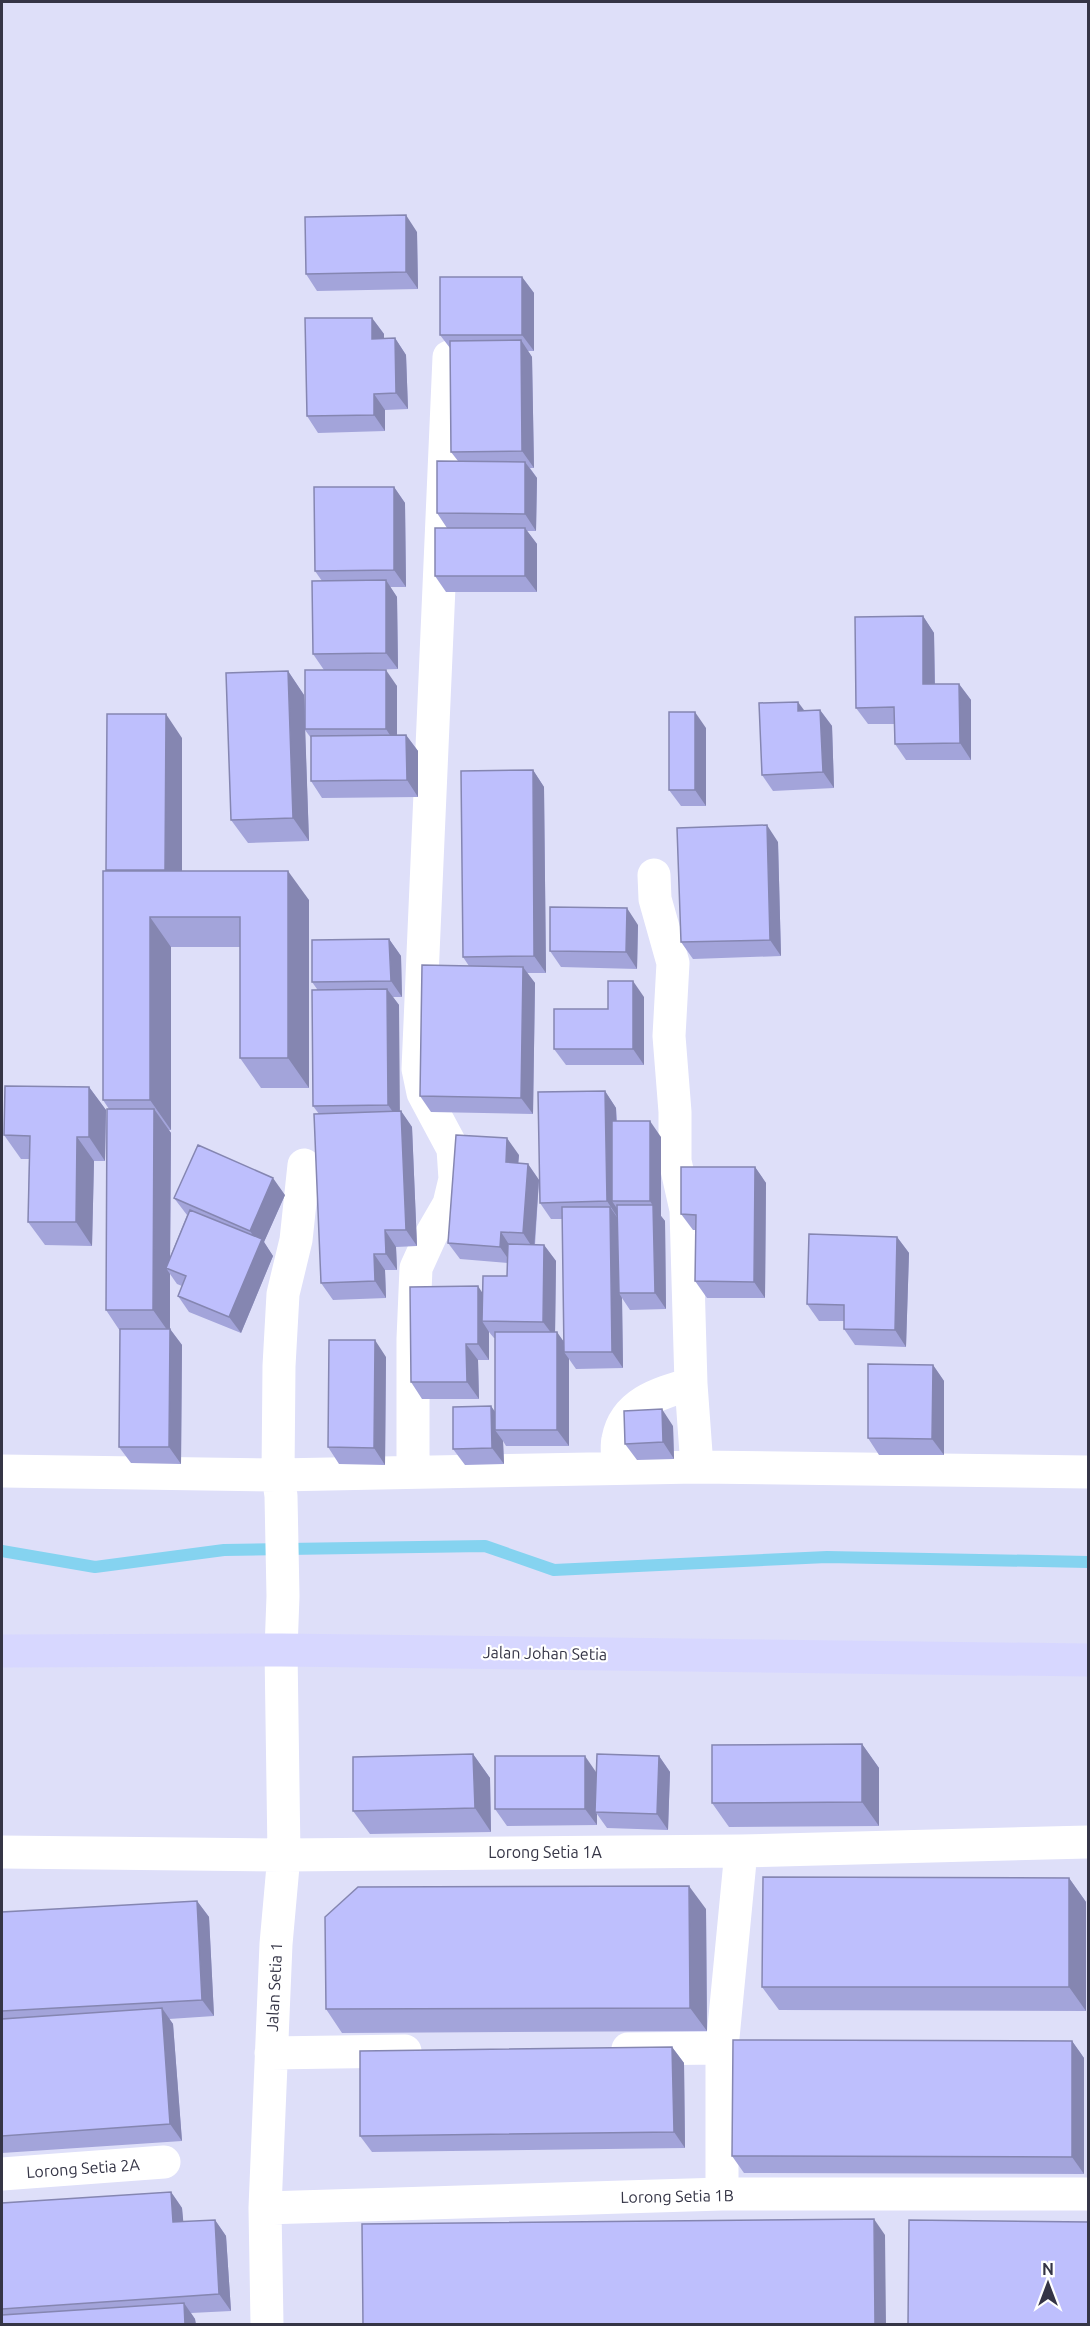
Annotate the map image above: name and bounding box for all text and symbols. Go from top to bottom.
street label: Jalan Johan Setia [483,1643,607,1663]
street label: Lorong Setia 1A [488,1843,602,1861]
street label: Jalan Setia 1 [263,1942,285,2032]
street label: Lorong Setia 2A [26,2155,141,2181]
street label: Lorong Setia 1B [620,2186,734,2206]
north arrow [1018,2254,1078,2314]
text: N [1042,2260,1054,2278]

